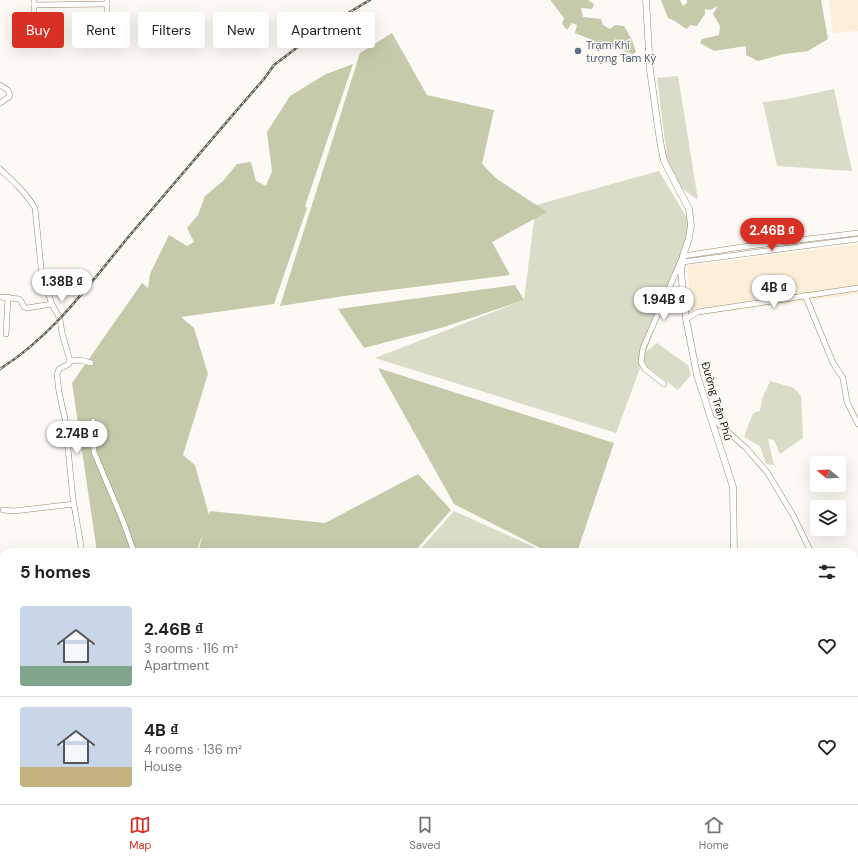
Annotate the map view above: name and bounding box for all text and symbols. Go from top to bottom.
chip: Buy [12,12,64,48]
chip: Rent [72,12,130,48]
chip: Filters [138,12,205,48]
chip: New [213,12,269,48]
chip: Apartment [277,12,375,48]
place label: Trạm Khí tượng Tam Kỳ [586,38,656,65]
marker: Trạm Khí tượng Tam Kỳ [573,46,583,56]
pin: 2.46B ₫ [735,218,809,252]
text: 2.46B ₫ [749,222,795,239]
pin: 1.38B ₫ [25,269,99,303]
text: 1.38B ₫ [41,273,83,290]
pin: 4B ₫ [750,275,798,309]
text: 4B ₫ [761,279,787,296]
pin: 1.94B ₫ [627,287,701,321]
text: 1.94B ₫ [643,291,685,308]
street label: Đường Trần Phú [698,360,736,442]
pin: 2.74B ₫ [40,421,114,455]
text: 2.74B ₫ [55,425,99,442]
north arrow [810,456,846,492]
map controls [810,456,846,536]
button: layers [810,500,846,536]
text: 5 homes [20,561,91,583]
icon: filters [816,561,838,583]
text: 2.46B ₫ [144,618,204,640]
icon: home [52,622,100,670]
icon: heart [816,635,838,657]
text: 3 rooms · 116 m² [144,640,238,657]
text: Apartment [144,657,209,674]
text: 4B ₫ [144,719,179,741]
icon: home [52,723,100,771]
icon: heart [816,736,838,758]
text: 4 rooms · 136 m² [144,741,242,758]
text: House [144,758,182,775]
tab: Map [129,814,151,852]
tab: Saved [410,814,440,852]
tab: Home [699,814,729,852]

